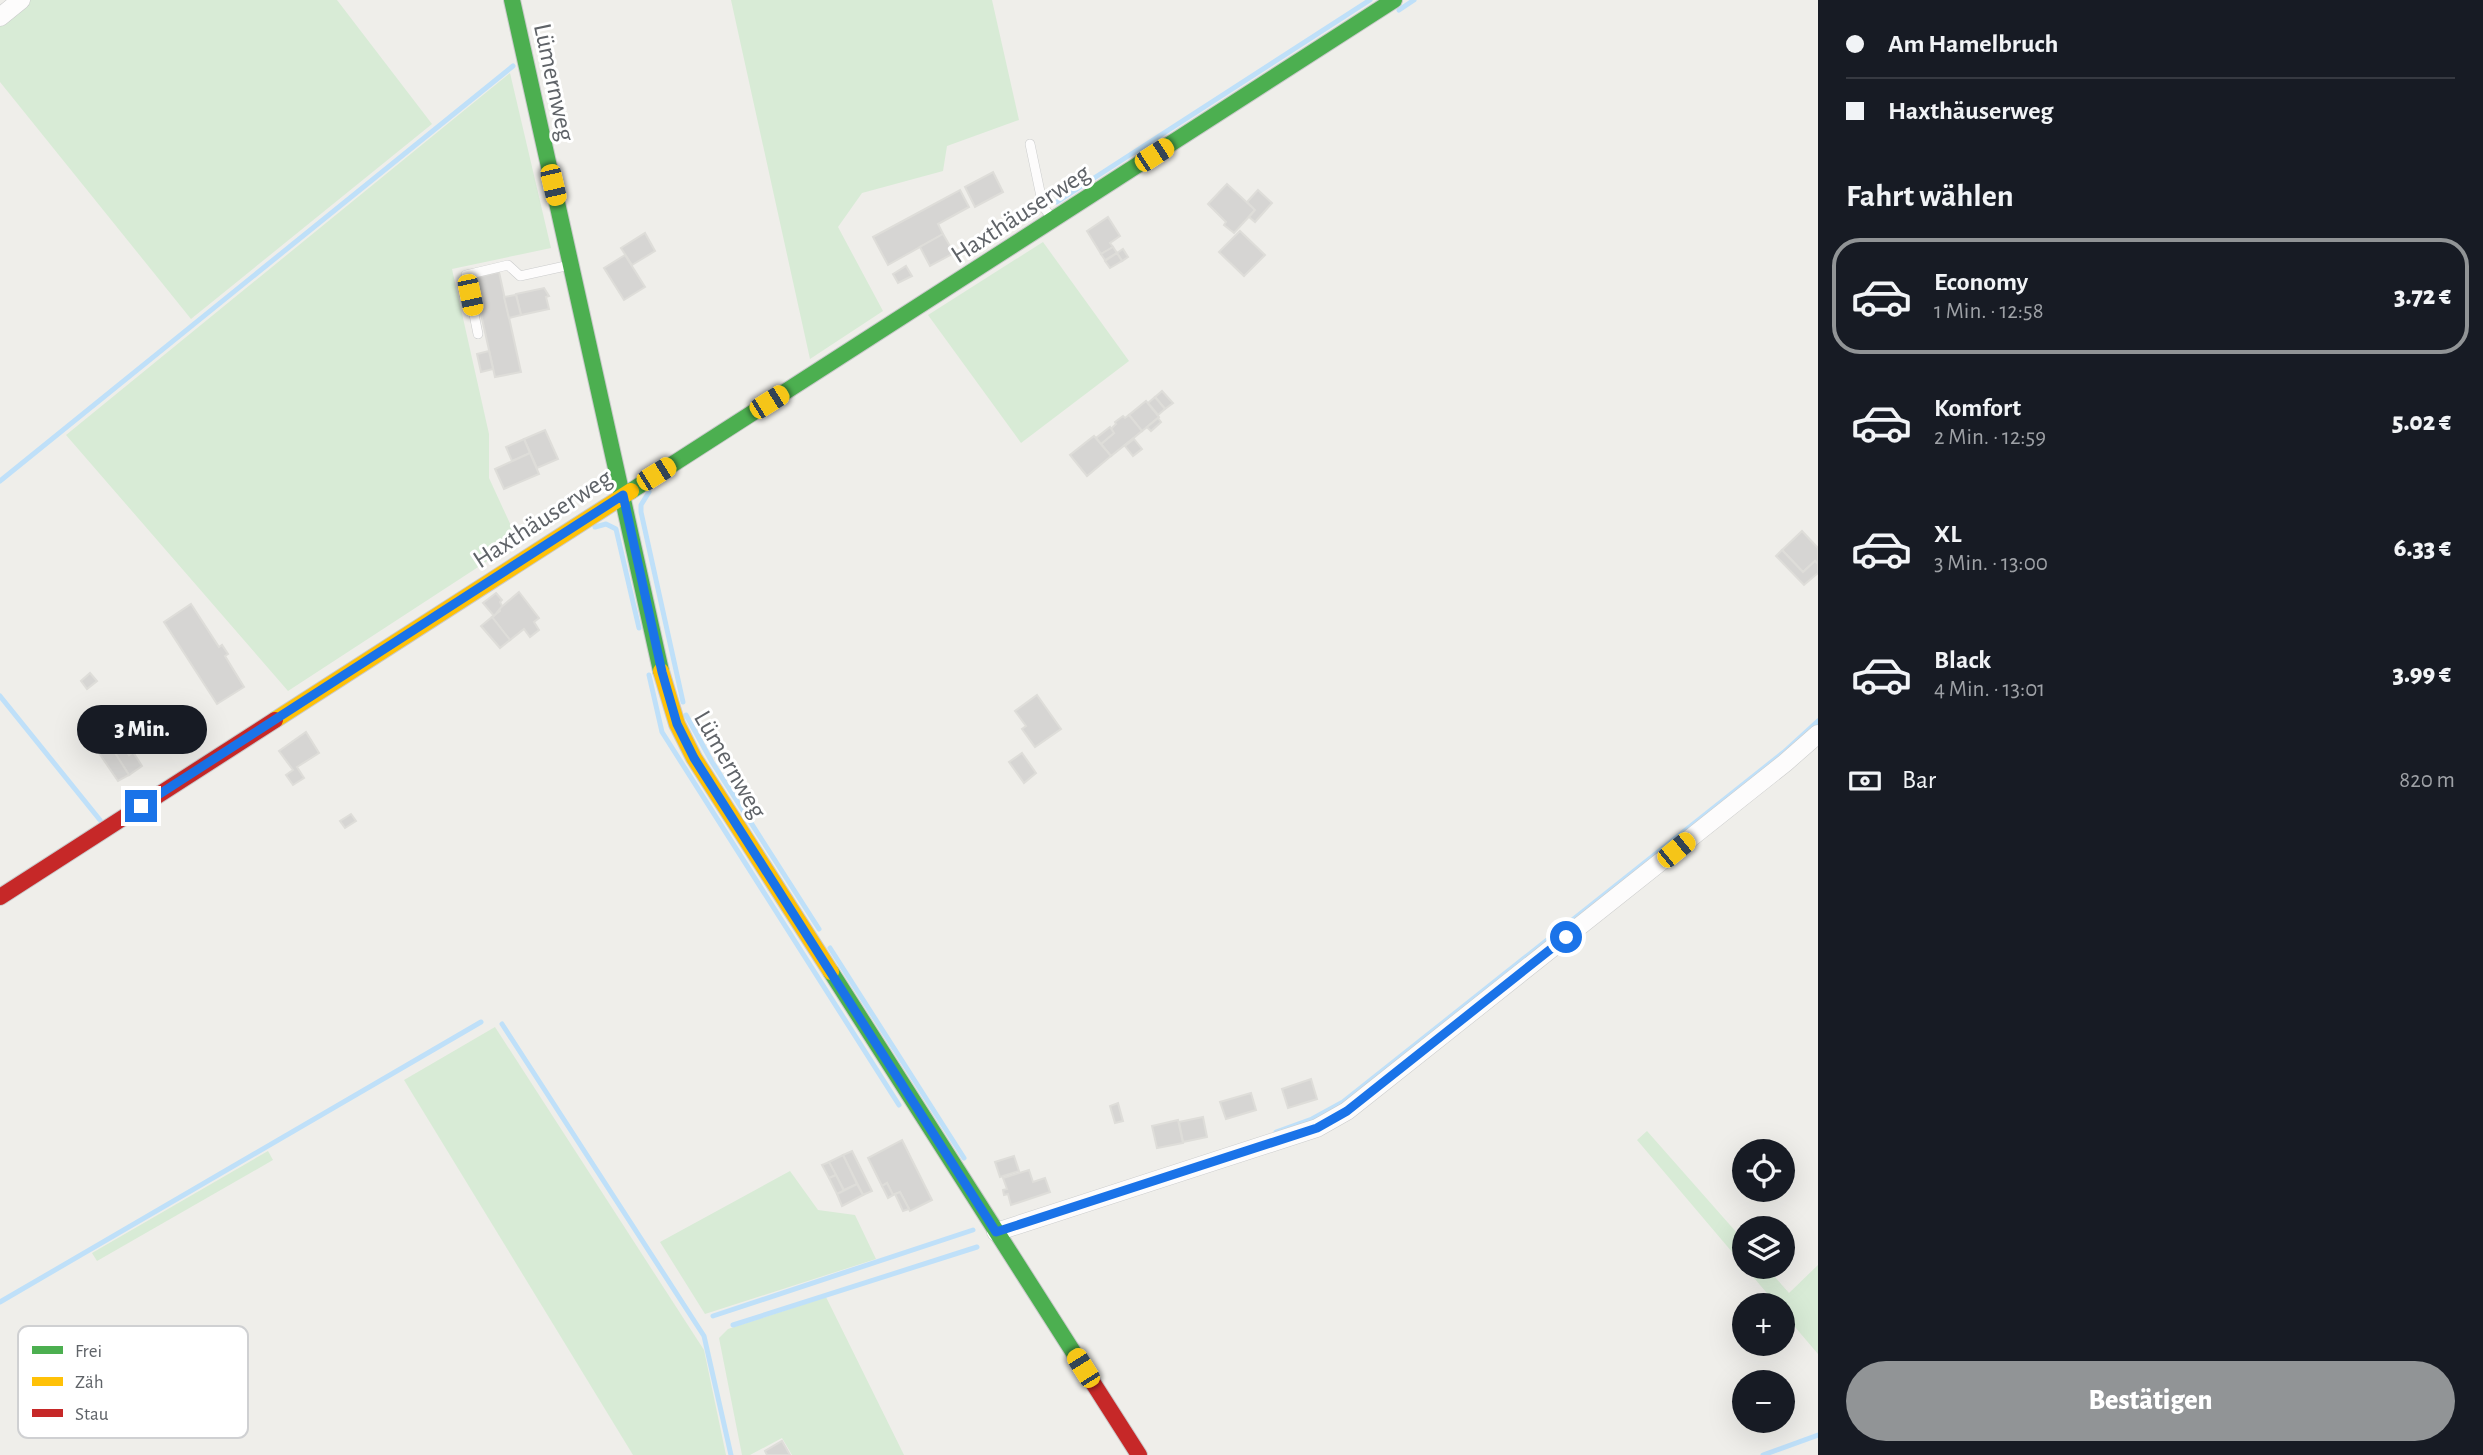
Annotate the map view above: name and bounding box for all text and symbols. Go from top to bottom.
street label: Lümernweg [529,21,579,144]
text: Am Hamelbruch [1888,31,2058,57]
text: Haxthäuserweg [1888,98,2053,124]
car [1131,135,1178,175]
street label: Haxthäuserweg [947,159,1095,268]
car [539,162,568,208]
text: Fahrt wählen [1846,180,2014,212]
icon: car [1850,265,1913,328]
text: Economy [1934,269,2028,295]
car [456,272,485,318]
text: 3.72 € [2394,283,2451,309]
text: 1 Min. · 12:58 [1934,300,2044,323]
car [746,382,793,422]
icon: car [1850,391,1913,454]
text: Komfort [1934,395,2021,421]
text: 5.02 € [2392,409,2451,435]
text: 2 Min. · 12:59 [1934,426,2046,449]
car [633,454,680,494]
street label: Haxthäuserweg [469,464,617,573]
icon: car [1850,517,1913,580]
text: XL [1934,521,1961,547]
text: 6.33 € [2394,535,2451,561]
text: 3 Min. · 13:00 [1934,552,2048,575]
icon: car [1850,643,1913,706]
text: Black [1934,647,1991,673]
text: 3.99 € [2392,661,2451,687]
text: 4 Min. · 13:01 [1934,678,2045,701]
callout: 3 Min. [76,704,206,754]
street label: Lümernweg [689,706,771,823]
text: 3 Min. [114,718,170,741]
icon: cash [1846,762,1884,800]
text: Bar [1902,767,1936,793]
text: 820 m [2399,769,2455,792]
route end [125,790,157,822]
car [1654,829,1699,871]
route start [1550,921,1582,953]
map controls [1732,1139,1795,1433]
button: locate [1732,1139,1795,1202]
button: layers [1732,1216,1795,1279]
button: + [1732,1293,1795,1356]
legend [18,1326,248,1438]
text: Frei [75,1342,102,1361]
car [1063,1345,1104,1391]
button: Bestätigen [1846,1361,2455,1441]
button: − [1732,1370,1795,1433]
text: Zäh [75,1373,104,1392]
text: Stau [75,1405,109,1424]

